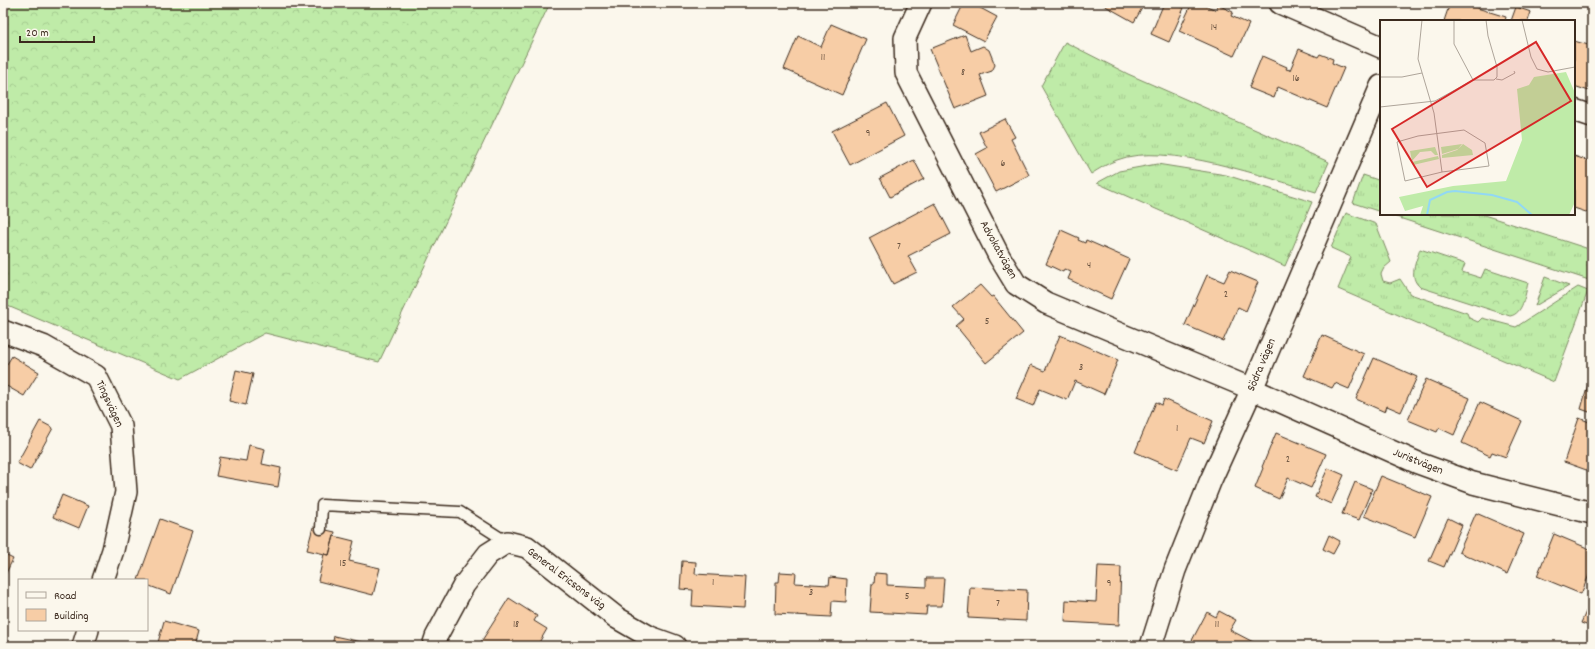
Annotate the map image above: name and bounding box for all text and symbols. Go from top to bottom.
scale bar [20,18,94,44]
inset map [1380,20,1575,215]
house number: 14 [1211,21,1217,35]
text: 20 m [26,25,49,42]
house number: 11 [821,51,825,65]
house number: 8 [961,66,965,80]
house number: 16 [1292,72,1300,86]
house number: 9 [866,127,870,141]
house number: 6 [1001,157,1006,171]
street label: Advokatvägen [975,218,1021,283]
house number: 7 [897,240,901,254]
house number: 4 [1087,259,1091,273]
house number: 2 [1224,288,1228,302]
house number: 5 [985,315,990,329]
street label: Södra vägen [1243,335,1281,394]
house number: 3 [1079,361,1083,375]
street label: Tingsvägen [91,378,127,431]
house number: 1 [1176,422,1178,436]
street label: Juristvägen [1390,444,1446,480]
house number: 2 [1286,453,1290,467]
street label: General Ericsons väg [523,544,609,614]
house number: 15 [340,557,347,571]
house number: 1 [712,576,714,590]
house number: 9 [1107,577,1111,591]
legend [18,579,148,631]
house number: 3 [809,586,813,600]
text: Road [54,588,76,605]
house number: 5 [905,590,910,604]
house number: 7 [996,597,1000,611]
text: Building [54,608,89,625]
house number: 18 [513,618,519,632]
house number: 11 [1215,618,1219,632]

